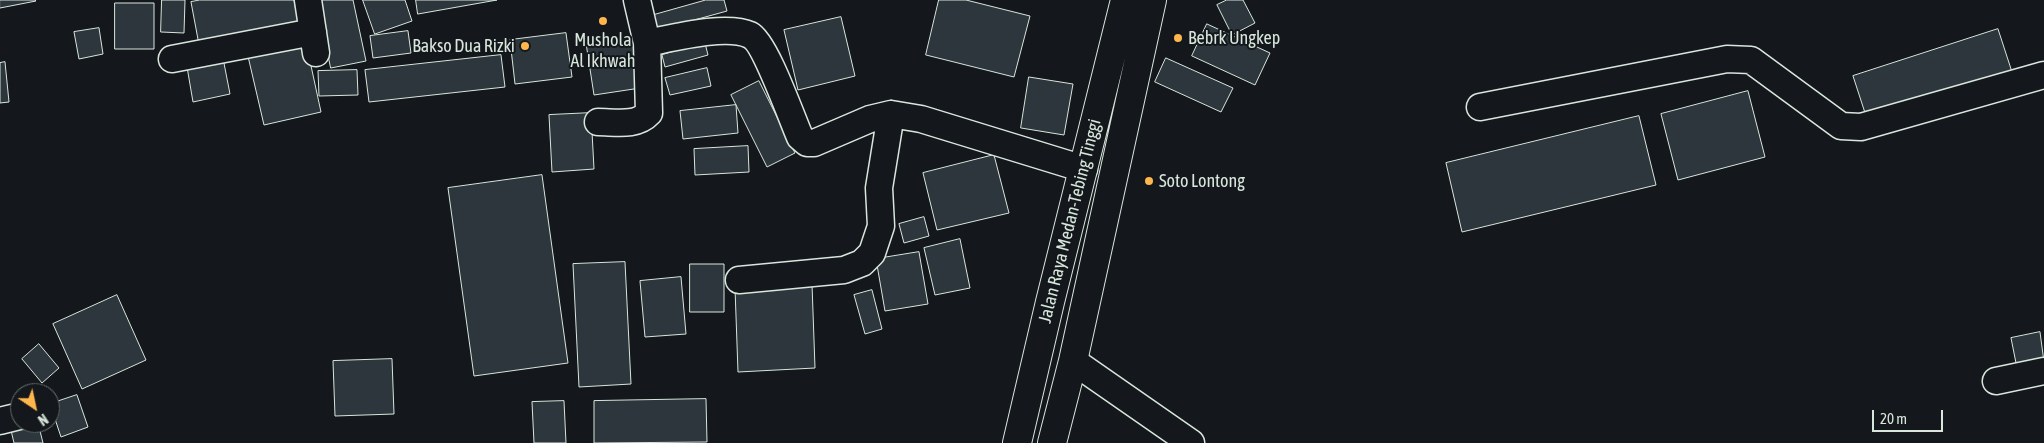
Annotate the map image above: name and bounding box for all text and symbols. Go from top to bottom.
marker: Mushola Al Ikhwah [597,15,609,27]
place label: Bebrk Ungkep [1188,27,1280,49]
place label: Mushola Al Ikhwah [571,29,635,72]
marker: Bebrk Ungkep [1172,32,1184,44]
place label: Bakso Dua Rizki [412,35,515,57]
marker: Bakso Dua Rizki [519,40,531,52]
street label: Jalan Raya Medan-Tebing Tinggi [1034,117,1106,325]
place label: Soto Lontong [1159,170,1245,192]
marker: Soto Lontong [1143,175,1155,187]
north arrow [10,383,60,433]
scale bar [1874,400,1945,432]
text: 20 m [1880,410,1907,427]
text: N [35,411,51,429]

